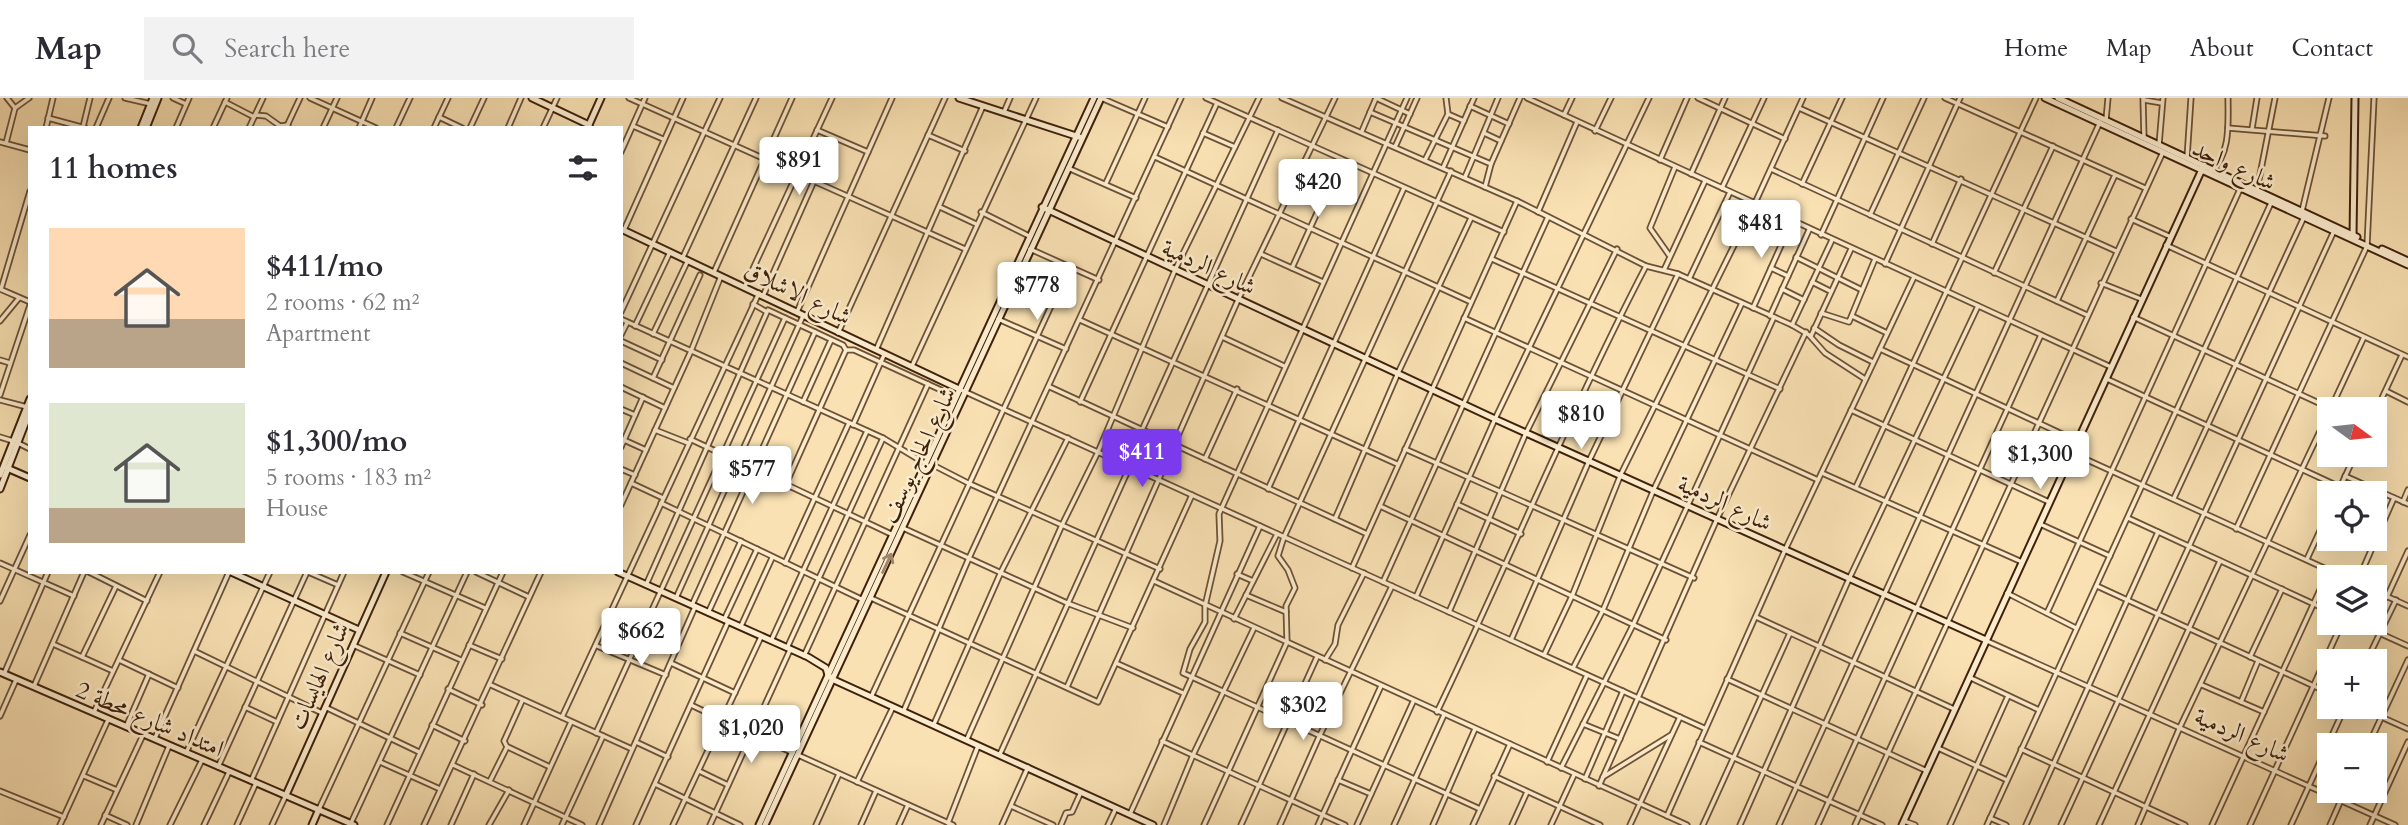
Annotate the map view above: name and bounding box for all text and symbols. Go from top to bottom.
search box [144,17,634,80]
text: Map [35,26,102,71]
icon: search [168,29,206,67]
text: Search here [224,31,350,66]
text: Home [2004,32,2068,65]
text: Map [2106,32,2152,65]
text: About [2190,32,2254,65]
text: Contact [2292,32,2373,65]
street label: شارع واحد [2185,132,2281,202]
pin: $891 [758,138,840,197]
text: $891 [775,144,823,175]
text: 11 homes [49,148,178,189]
icon: filters [564,149,602,187]
pin: $420 [1277,159,1359,219]
text: $420 [1294,166,1342,197]
pin: $481 [1720,200,1802,260]
text: $481 [1737,207,1785,238]
street label: شارع الردمية [1155,231,1261,306]
text: $411/mo [266,246,383,287]
street label: شارع الاشلاق [737,253,857,336]
icon: home [105,256,189,340]
pin: $778 [996,262,1078,322]
text: $778 [1013,269,1061,300]
text: 2 rooms · 62 m² [266,287,419,318]
text: Apartment [266,318,370,349]
street label: شارع الحاج يوسف [872,382,968,530]
pin: $810 [1540,392,1622,451]
north arrow [2317,397,2387,467]
map controls [2317,397,2387,803]
text: $810 [1557,398,1605,429]
text: $1,300/mo [266,421,407,462]
pin: $411 [1101,430,1183,489]
icon: home [105,431,189,515]
pin: $1,300 [1983,432,2097,491]
text: $411 [1118,436,1166,467]
text: $1,300 [2007,438,2073,469]
pin: $577 [711,446,793,506]
text: $577 [728,453,776,484]
text: 5 rooms · 183 m² [266,462,431,493]
street label: شارع الردمية [1671,467,1777,542]
button: locate [2317,481,2387,551]
text: House [266,493,328,524]
one-way arrow [881,553,894,574]
button: layers [2317,565,2387,635]
pin: $662 [600,608,682,668]
text: $662 [617,615,665,646]
street label: شارع الهايسات [281,617,361,737]
button: + [2317,649,2387,719]
street label: امتداد شارع محطة 2 [70,673,229,768]
pin: $302 [1262,682,1344,742]
text: $302 [1279,689,1327,720]
street label: شارع الردمية [2188,700,2294,774]
pin: $1,020 [694,706,808,765]
text: $1,020 [718,712,784,743]
button: − [2317,733,2387,803]

